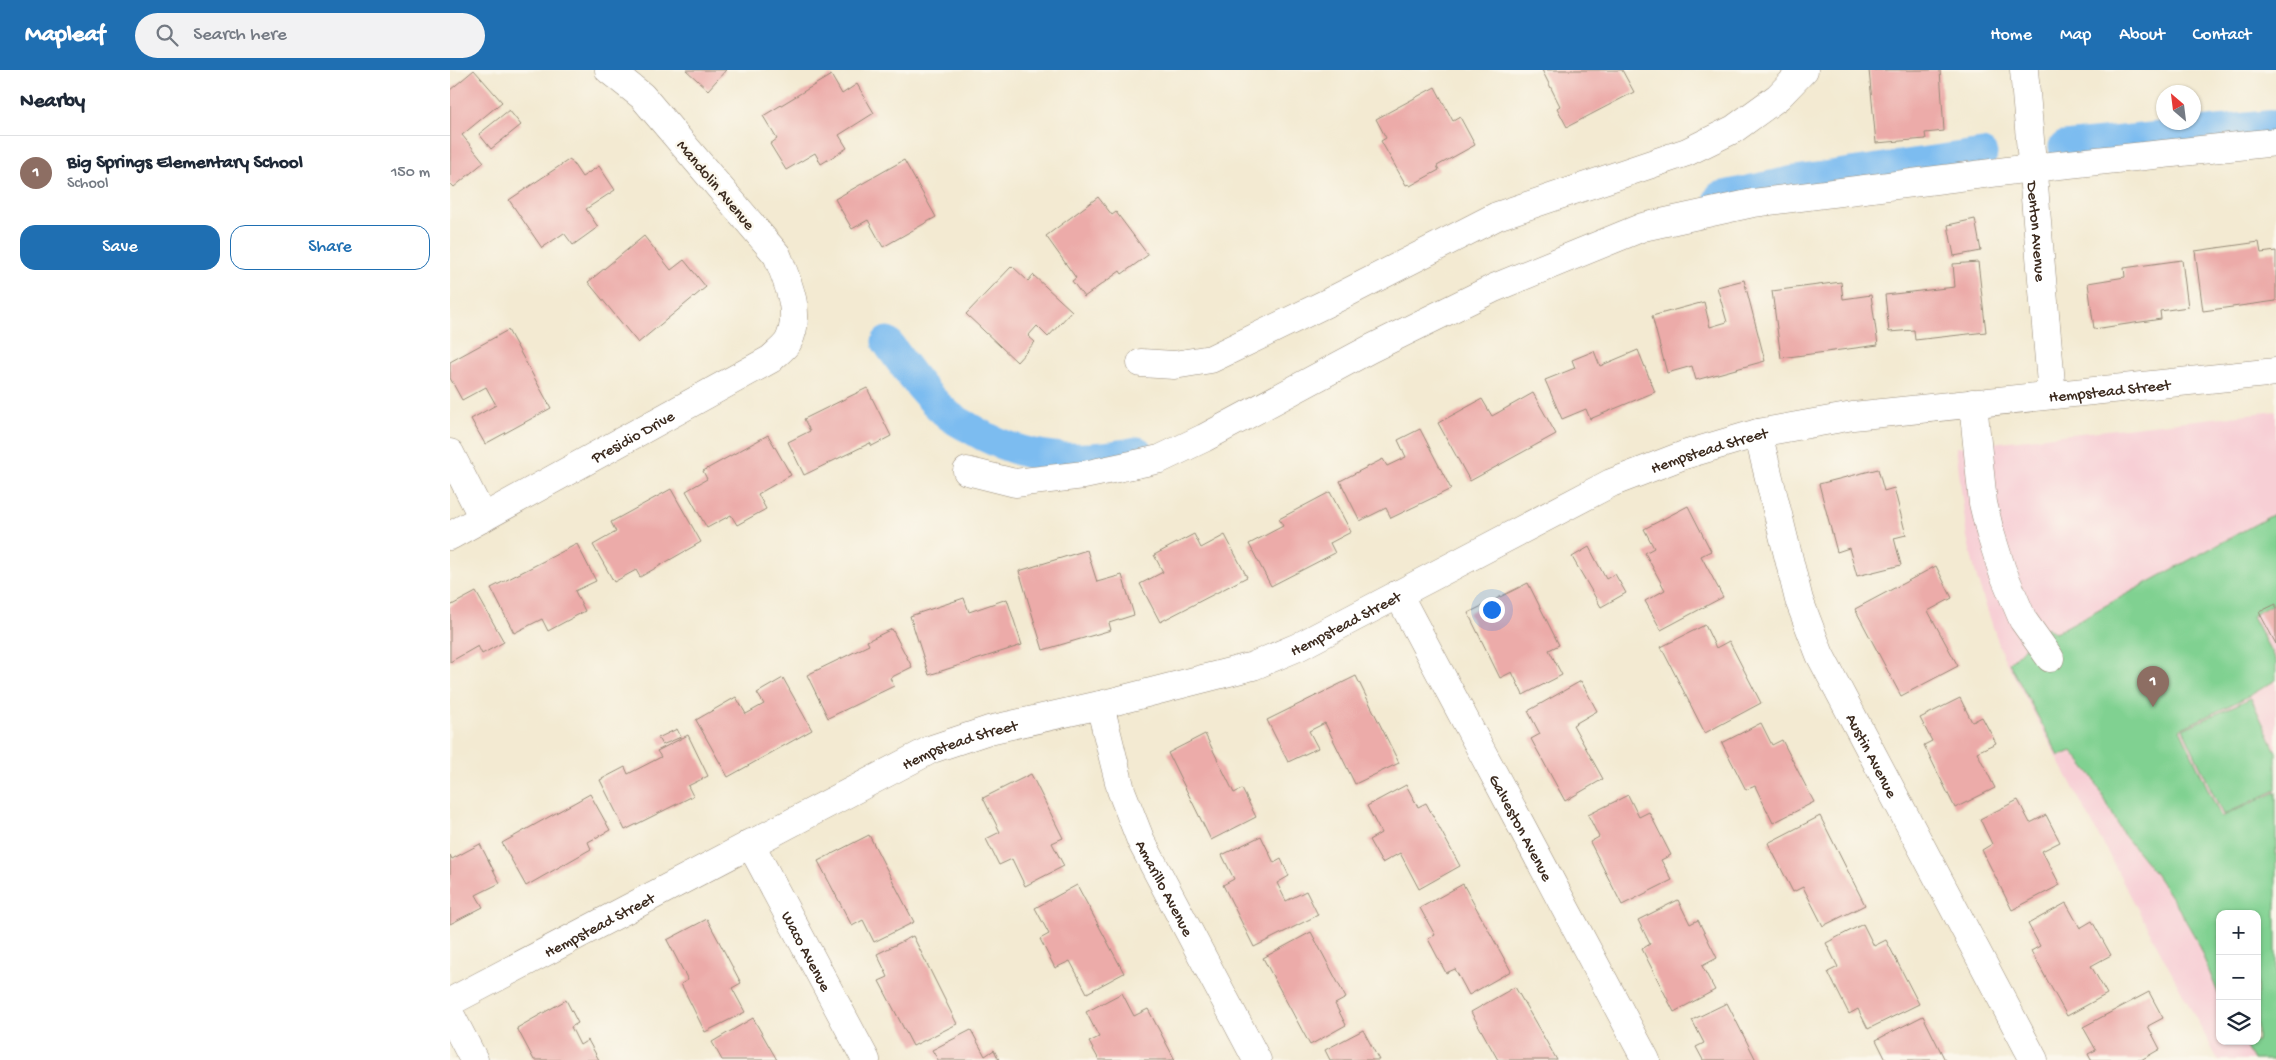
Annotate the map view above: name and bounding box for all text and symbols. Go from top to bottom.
search box [135,13,485,58]
text: Mapleaf [25,21,105,50]
icon: search [153,21,181,49]
text: Search here [193,24,287,47]
text: Home [1990,25,2032,46]
text: Map [2060,25,2091,46]
text: About [2119,25,2165,46]
text: Contact [2193,25,2251,46]
north arrow [2156,85,2201,130]
text: Nearby [20,90,85,115]
street label: Mandolin Avenue [671,137,758,236]
text: Big Springs Elementary School [67,152,303,175]
text: 1 [33,164,39,183]
text: 150 m [391,164,430,183]
text: School [67,175,109,194]
street label: Denton Avenue [2021,180,2048,283]
button: Save [20,225,220,270]
button: Share [230,225,430,270]
street label: Hempstead Street [2048,377,2173,409]
street label: Presidio Drive [588,408,679,470]
street label: Hempstead Street [1649,425,1771,480]
street label: Hempstead Street [1288,588,1406,662]
your location [1479,597,1505,623]
pin: 1 [2137,666,2169,707]
street label: Austin Avenue [1840,711,1900,803]
street label: Hempstead Street [900,718,1021,776]
street label: Galveston Avenue [1483,772,1555,886]
street label: Amarillo Avenue [1129,838,1196,941]
street label: Hempstead Street [542,890,660,964]
street label: Waco Avenue [775,909,834,996]
map controls [2216,910,2261,1045]
button: + [2216,910,2261,955]
button: − [2216,955,2261,1000]
button: layers [2216,1000,2261,1045]

